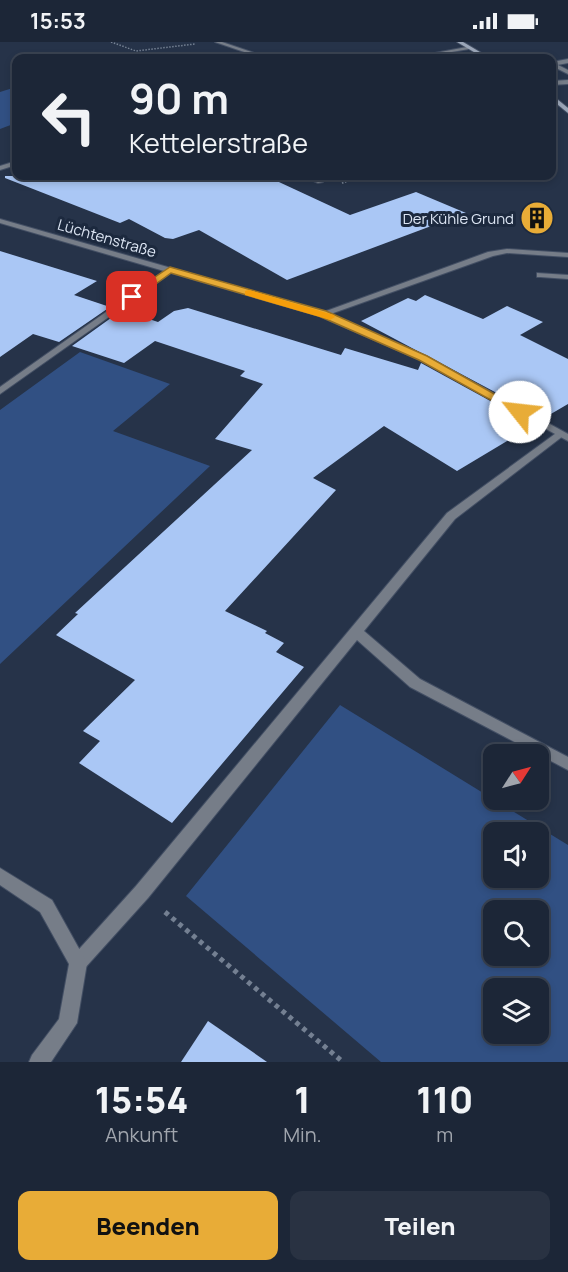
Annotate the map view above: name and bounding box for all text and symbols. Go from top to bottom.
text: 15:53 [30,6,86,36]
text: 90 m [129,69,229,127]
icon: left [30,78,108,156]
text: Kettelerstraße [129,124,308,161]
building icon: Der Kühle Grund [519,200,555,236]
place label: Der Kühle Grund [403,208,514,229]
street label: Lüchtenstraße [55,214,159,262]
pin [106,271,157,322]
icon: arrive [115,280,148,313]
position arrow [488,380,552,444]
north arrow [483,744,549,810]
map controls [483,744,549,1044]
button: sound [483,822,549,888]
button: search [483,900,549,966]
button: layers [483,978,549,1044]
text: 15:54 [95,1075,188,1124]
text: 1 [294,1075,311,1124]
text: 110 [416,1075,473,1124]
text: Ankunft [105,1121,178,1148]
text: Min. [283,1121,322,1148]
text: m [436,1121,453,1148]
button: Beenden [18,1191,278,1260]
button: Teilen [290,1191,550,1260]

